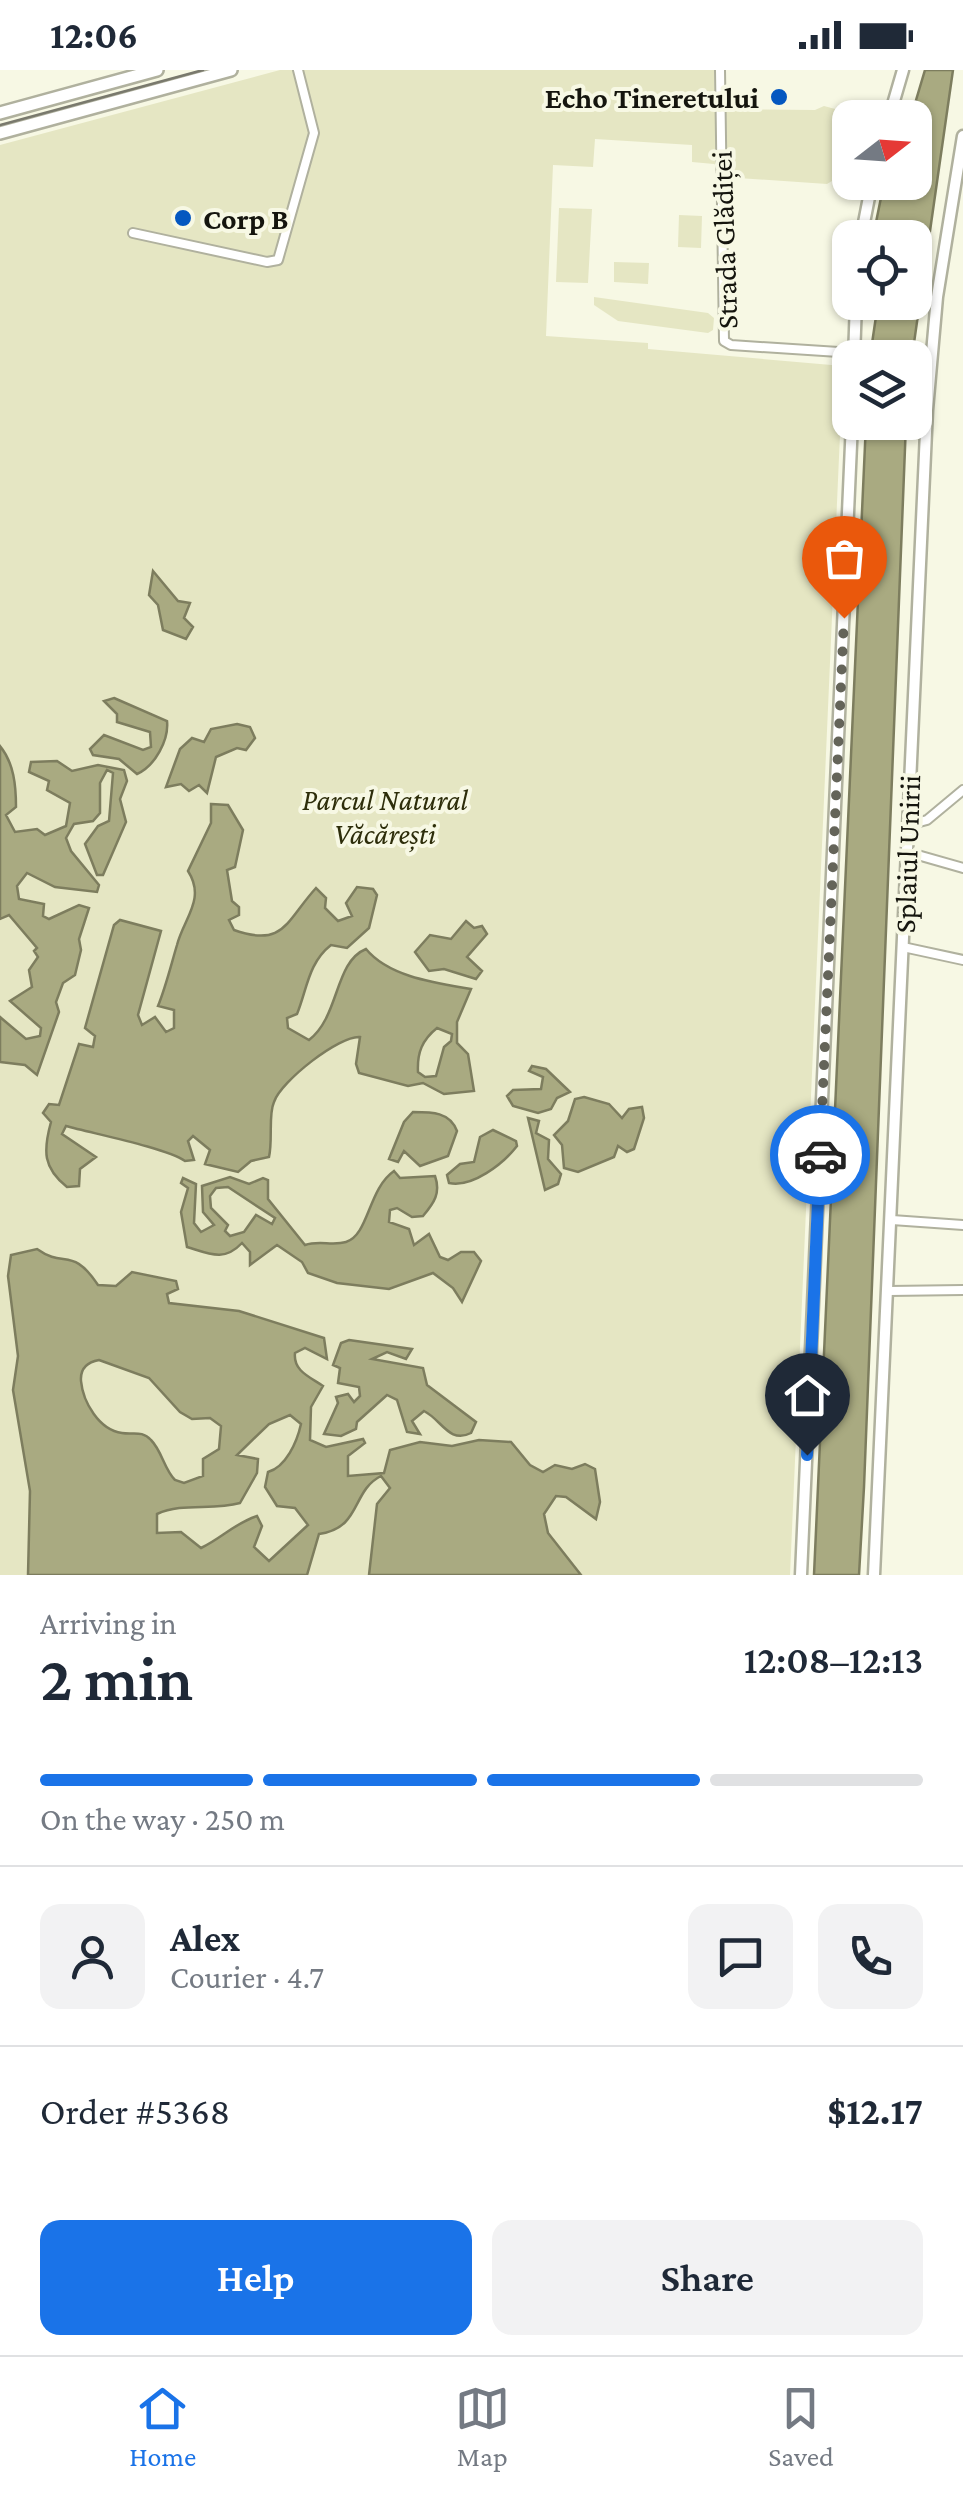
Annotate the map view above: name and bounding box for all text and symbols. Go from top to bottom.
text: 12:06 [50,14,138,56]
place label: Echo Tineretului [545,81,759,114]
marker: Echo Tineretului [768,86,790,108]
north arrow [832,100,932,200]
map controls [832,100,932,440]
street label: Strada Glădiței [704,150,747,330]
place label: Corp B [203,202,289,235]
marker: Corp B [172,207,194,229]
button: locate [832,220,932,320]
button: layers [832,340,932,440]
pin [802,516,887,619]
icon: bag [817,531,872,586]
street label: Splaiul Unirii [888,774,927,934]
park label: Parcul Natural Văcărești [302,783,469,853]
courier [770,1105,870,1205]
icon: car [793,1128,848,1183]
pin [765,1353,850,1456]
icon: home [780,1368,835,1423]
text: Arriving in [40,1605,177,1641]
text: 12:08–12:13 [744,1639,923,1681]
text: 2 min [40,1642,193,1714]
text: On the way · 250 m [40,1801,285,1837]
button: person [40,1904,145,2009]
button: chat [688,1904,793,2009]
button: phone [818,1904,923,2009]
text: Alex [170,1917,240,1959]
text: Courier · 4.7 [170,1959,324,1995]
text: Order #5368 [40,2090,230,2132]
text: $12.17 [827,2090,923,2132]
button: Help [40,2220,472,2335]
button: Share [492,2220,923,2335]
tab: Home [129,2381,196,2472]
tab: Map [455,2381,510,2472]
tab: Saved [768,2381,834,2472]

